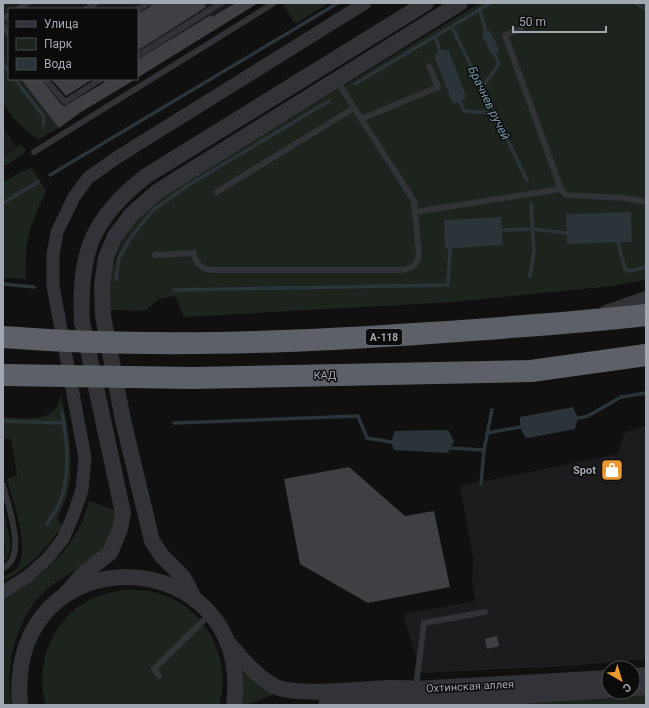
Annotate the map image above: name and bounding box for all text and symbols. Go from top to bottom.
legend [8,8,138,80]
scale bar [513,8,606,34]
text: 50 m [519,15,546,29]
text: Улица [44,17,79,31]
text: Парк [44,37,73,51]
text: Вода [44,57,72,71]
water label: Брачнев ручей [465,64,513,142]
road number: А-118 [366,329,402,345]
street label: КАД [314,369,336,382]
shop icon: Spot [599,457,625,483]
place label: Spot [573,464,596,477]
north arrow [601,660,641,700]
street label: Охтинская аллея [426,678,514,695]
text: С [620,680,634,695]

